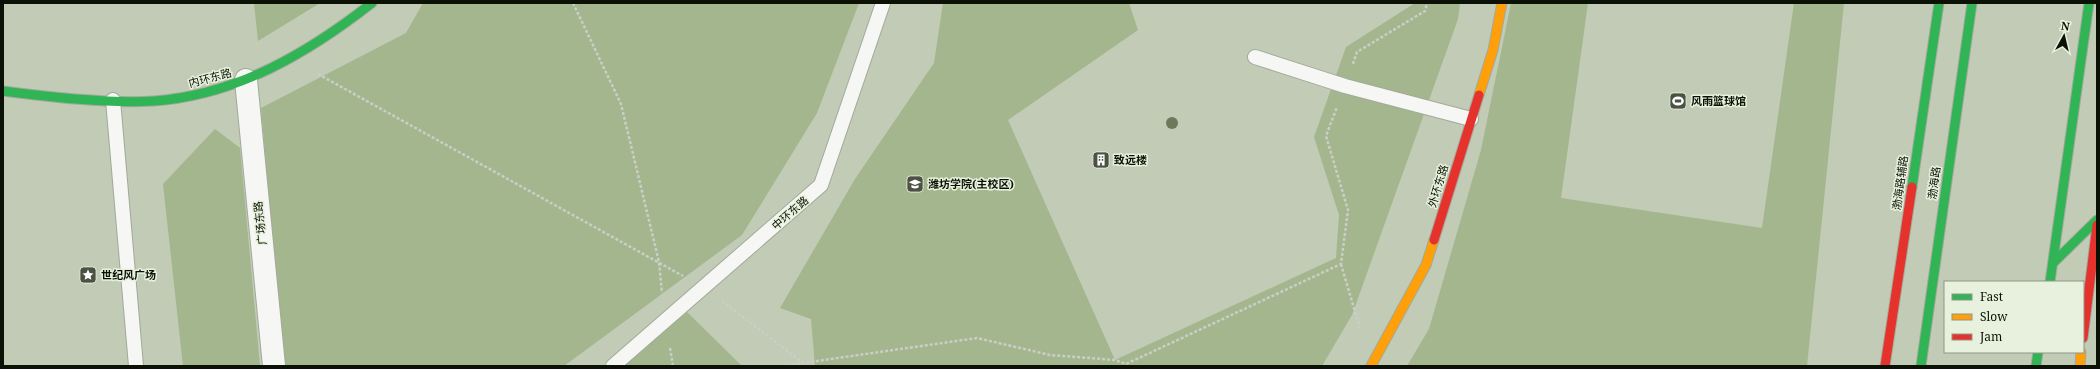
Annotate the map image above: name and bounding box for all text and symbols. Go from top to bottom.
north arrow [2044,16,2084,56]
text: N [2060,18,2071,34]
street label: 内环东路 [187,65,233,90]
sports icon: 风雨篮球馆 [1668,91,1688,111]
place label: 风雨篮球馆 [1691,93,1746,108]
building icon: 致远楼 [1091,150,1111,170]
place label: 致远楼 [1114,152,1147,167]
street label: 渤海路辅路 [1888,155,1911,211]
street label: 外环东路 [1424,163,1451,209]
street label: 渤海路 [1924,166,1943,200]
school or university icon: 潍坊学院(主校区) [905,174,925,194]
place label: 潍坊学院(主校区) [928,176,1014,191]
street label: 中环东路 [768,193,811,233]
street label: 广场东路 [250,200,269,246]
place icon: 世纪风广场 [78,265,98,285]
place label: 世纪风广场 [101,267,156,282]
legend [1944,281,2084,353]
text: Fast [1980,288,2003,305]
text: Slow [1980,308,2008,325]
text: Jam [1979,328,2002,345]

